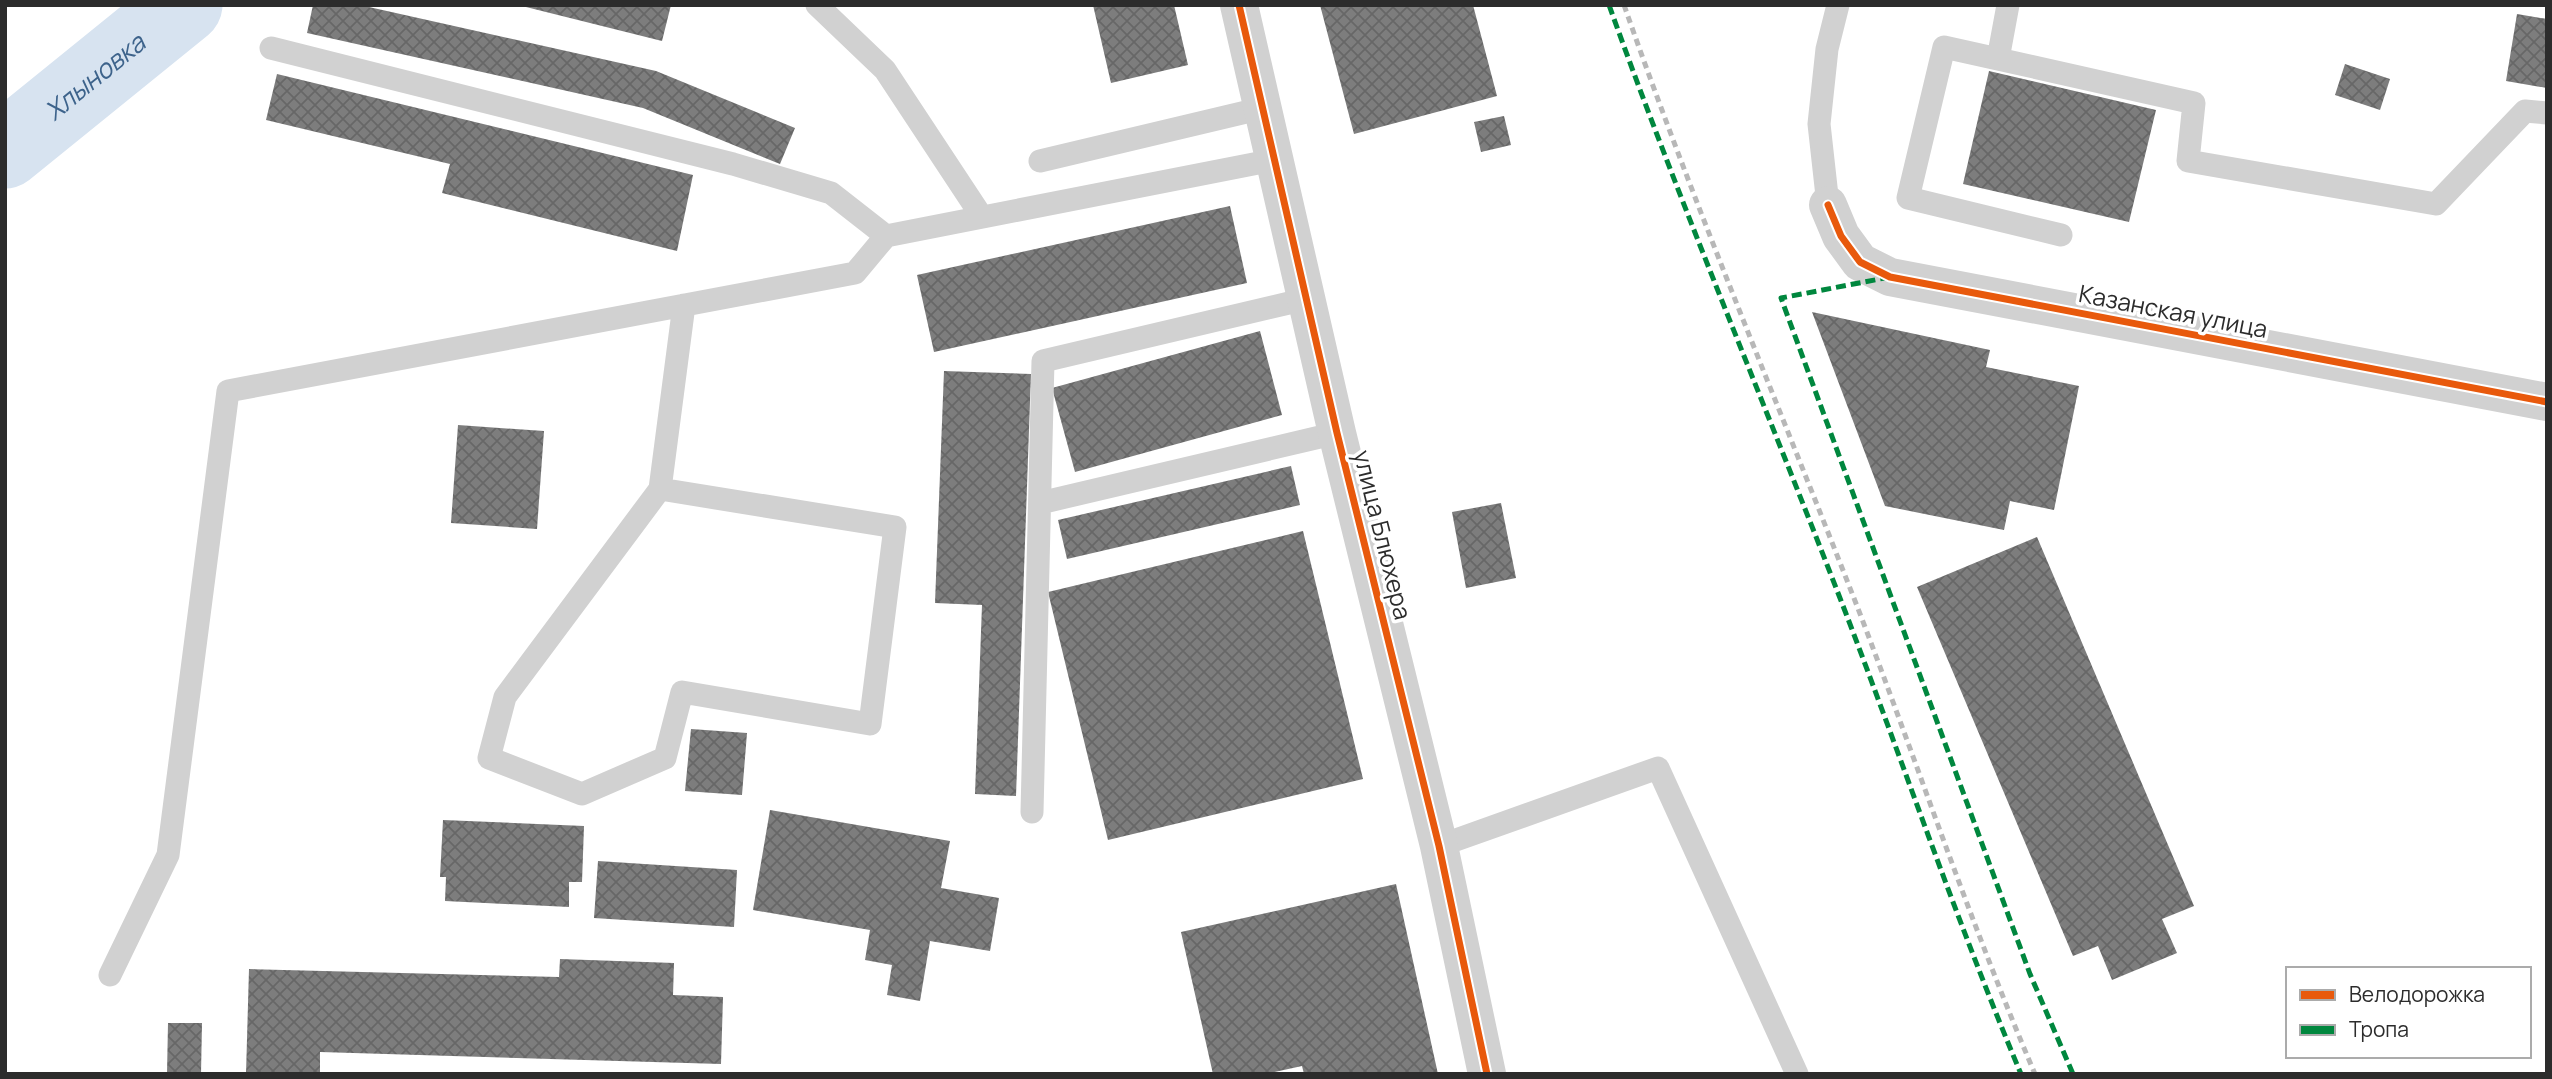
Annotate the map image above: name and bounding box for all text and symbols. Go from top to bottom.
water label: Хлыновка [37,24,154,128]
street label: Казанская улица [2076,276,2270,345]
street label: улица Блюхера [1346,447,1420,623]
legend [2286,967,2531,1058]
text: Велодорожка [2349,980,2485,1008]
text: Тропа [2349,1015,2409,1043]

